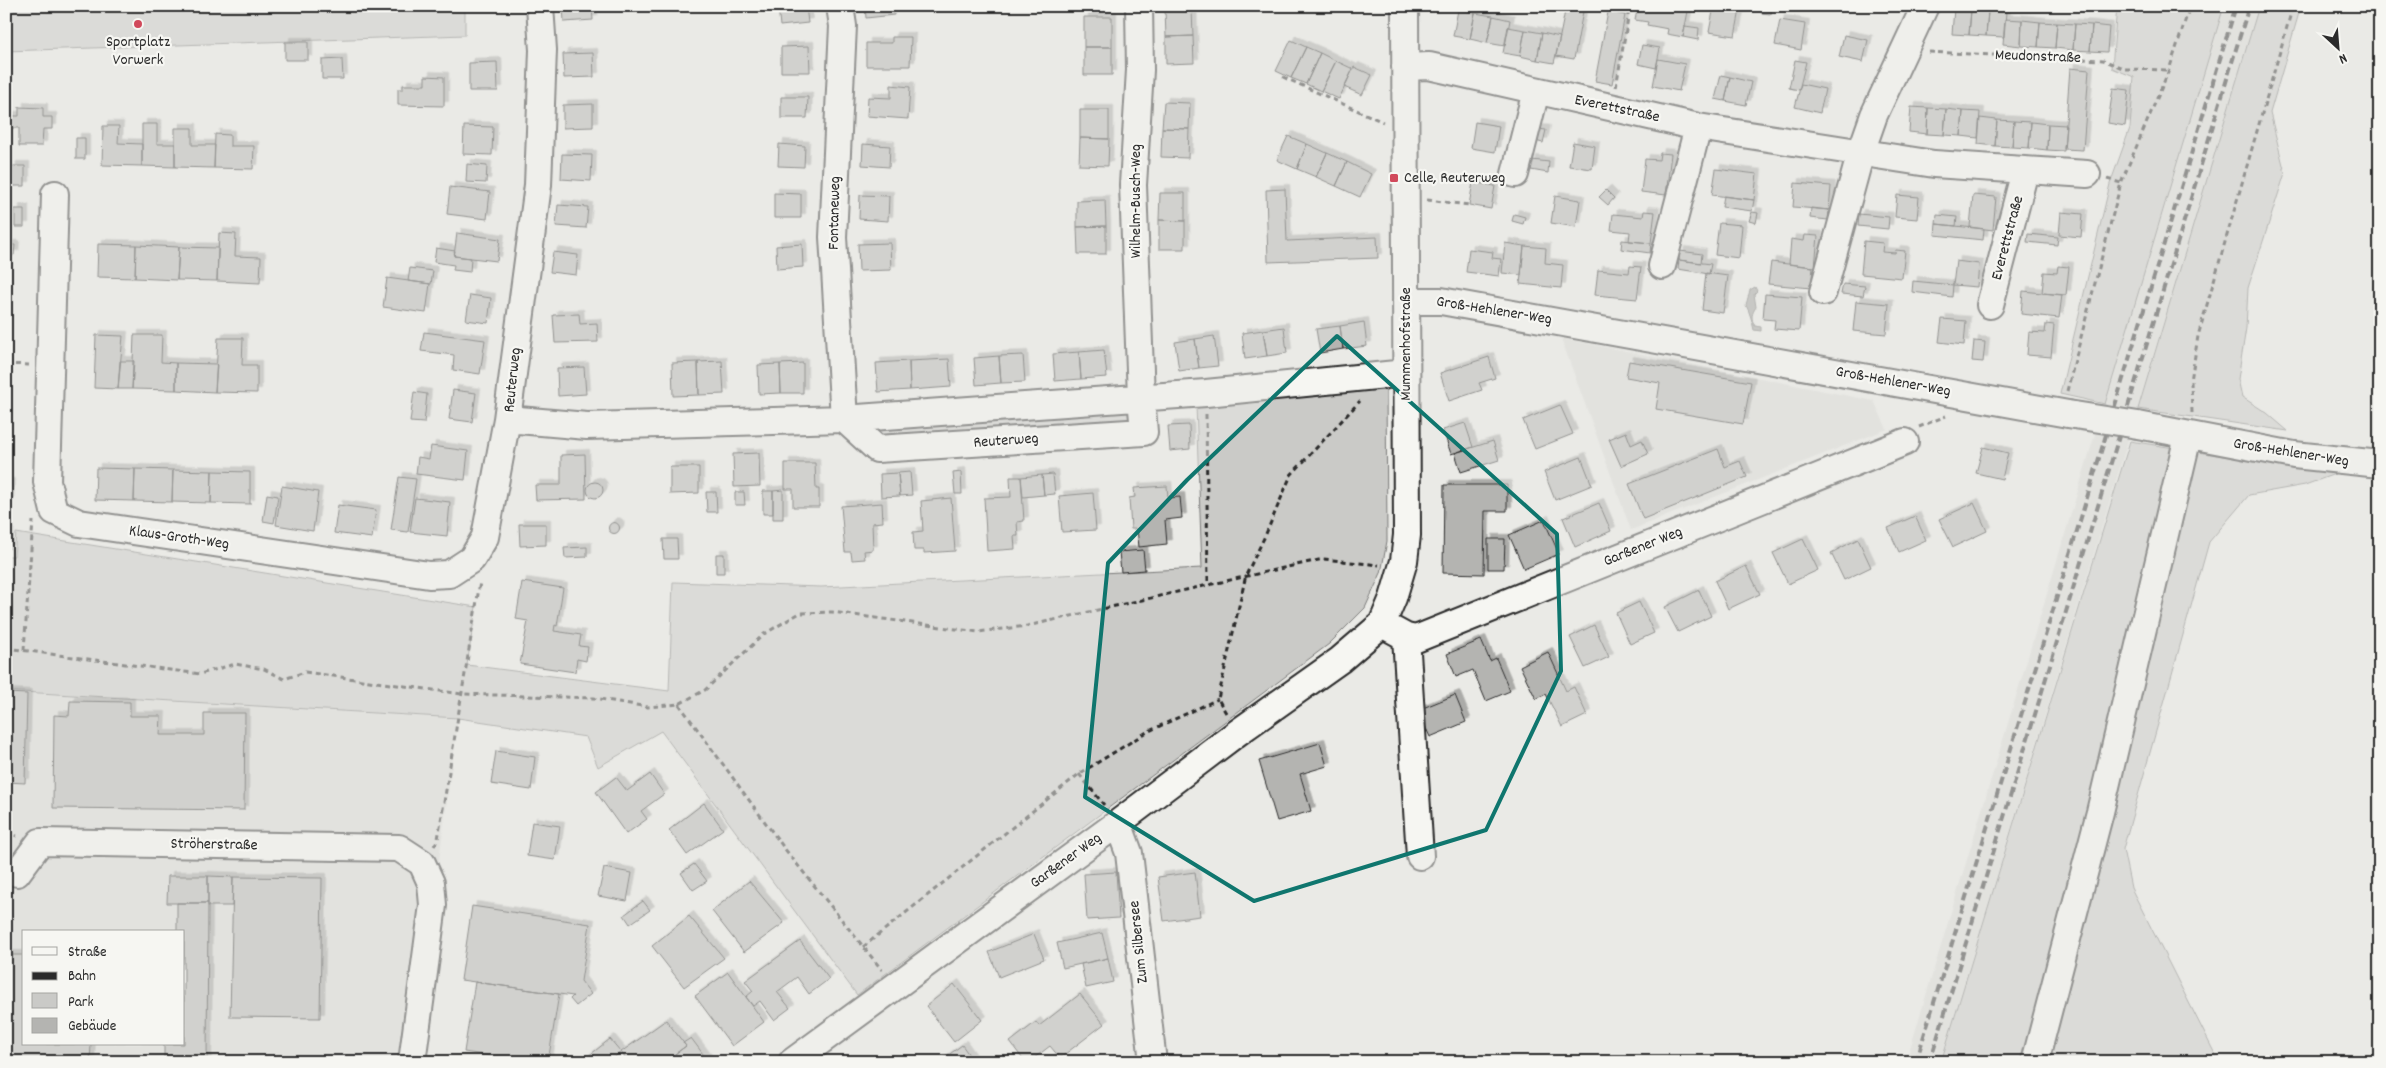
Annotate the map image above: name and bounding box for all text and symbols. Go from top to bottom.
marker: Sportplatz Vorwerk [132,18,144,30]
north arrow [2314,22,2364,72]
place label: Sportplatz Vorwerk [106,31,170,72]
street label: Meudonstraße [1995,44,2081,70]
text: N [2335,47,2350,68]
street label: Everettstraße [1572,89,1662,129]
street label: Wilhelm-Busch-Weg [1125,144,1148,258]
place label: Celle, Reuterweg [1404,167,1505,190]
marker: Celle, Reuterweg [1388,172,1400,184]
street label: Fontaneweg [823,176,847,250]
street label: Everettstraße [1986,193,2030,283]
street label: Mummenhofstraße [1395,287,1418,401]
street label: Groß-Hehlener-Weg [1435,291,1553,331]
street label: Reuterweg [498,346,528,414]
street label: Groß-Hehlener-Weg [1834,361,1952,403]
street label: Reuterweg [973,427,1039,455]
street label: Groß-Hehlener-Weg [2232,433,2350,473]
street label: Klaus-Groth-Weg [127,520,231,556]
street label: Garßener Weg [1600,521,1686,573]
street label: Garßener Weg [1025,827,1107,895]
street label: Ströherstraße [170,833,258,857]
street label: Zum Silbersee [1123,899,1155,985]
legend [22,930,185,1046]
text: Straße [68,942,107,964]
text: Bahn [68,966,96,988]
text: Park [68,992,94,1014]
text: Gebäude [68,1016,117,1038]

